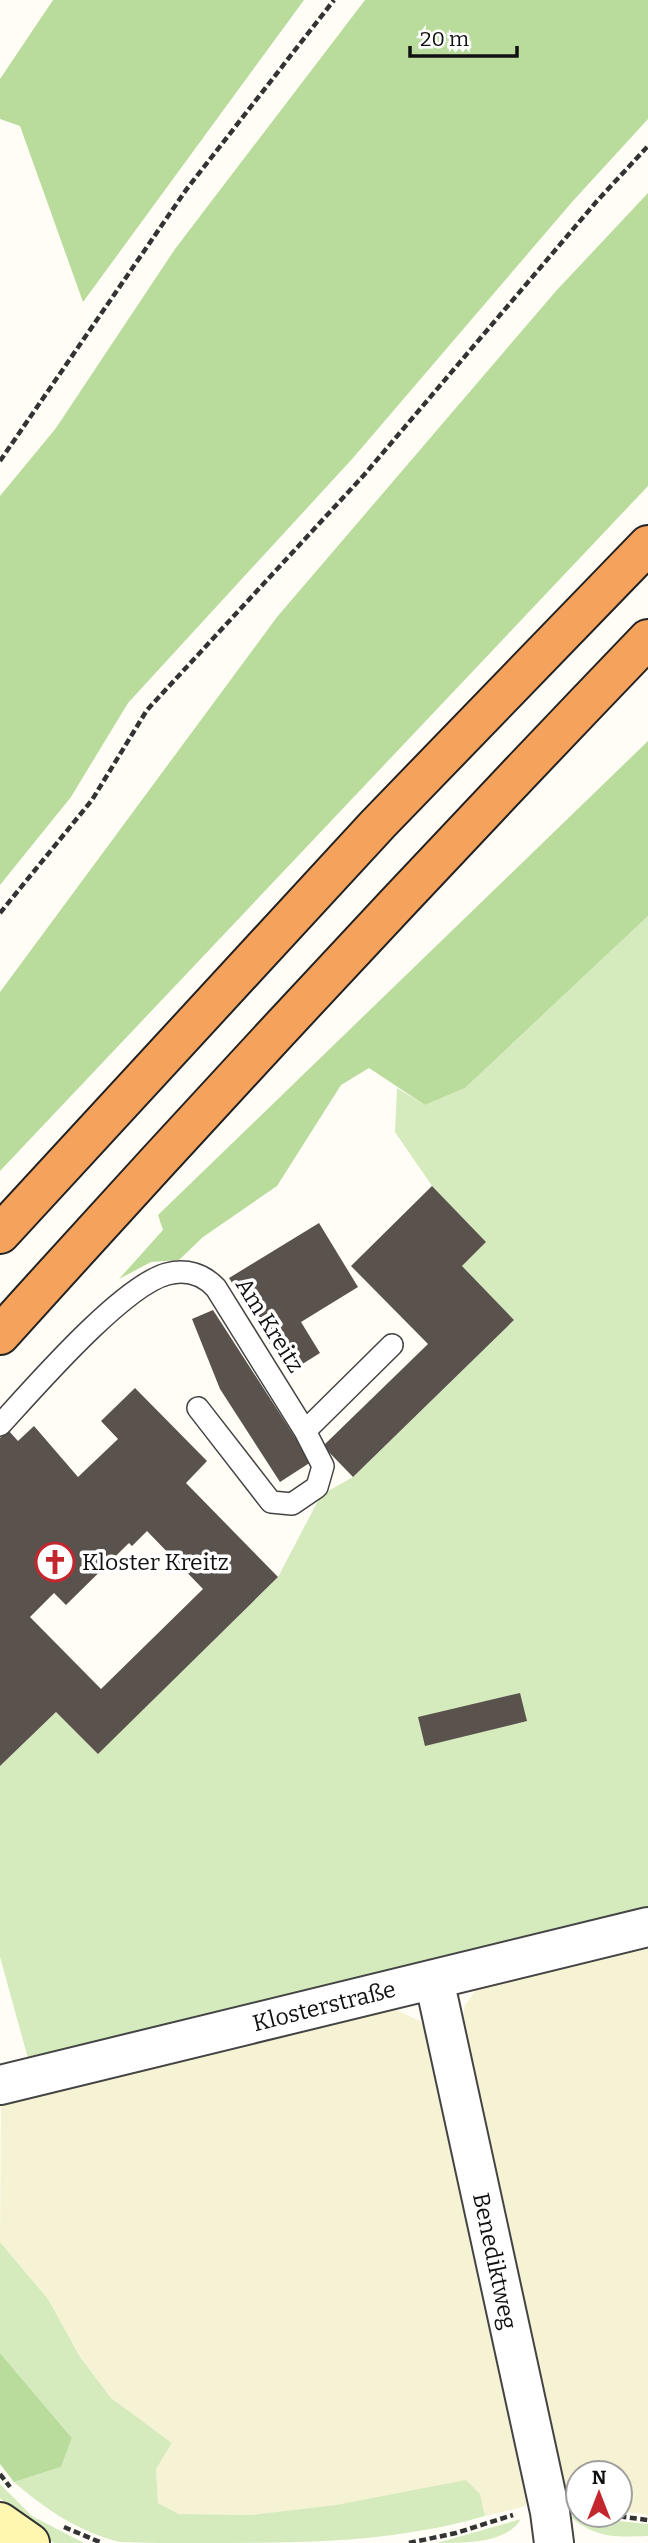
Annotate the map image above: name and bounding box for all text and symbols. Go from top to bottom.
scale bar [410,14,517,58]
text: 20 m [420,26,469,52]
street label: Am Kreitz [230,1272,310,1378]
church icon: Kloster Kreitz [34,1541,76,1583]
place label: Kloster Kreitz [82,1548,229,1576]
street label: Klosterstraße [250,1975,398,2037]
street label: Benediktweg [467,2190,523,2332]
north arrow [564,2459,634,2529]
text: N [592,2466,607,2489]

